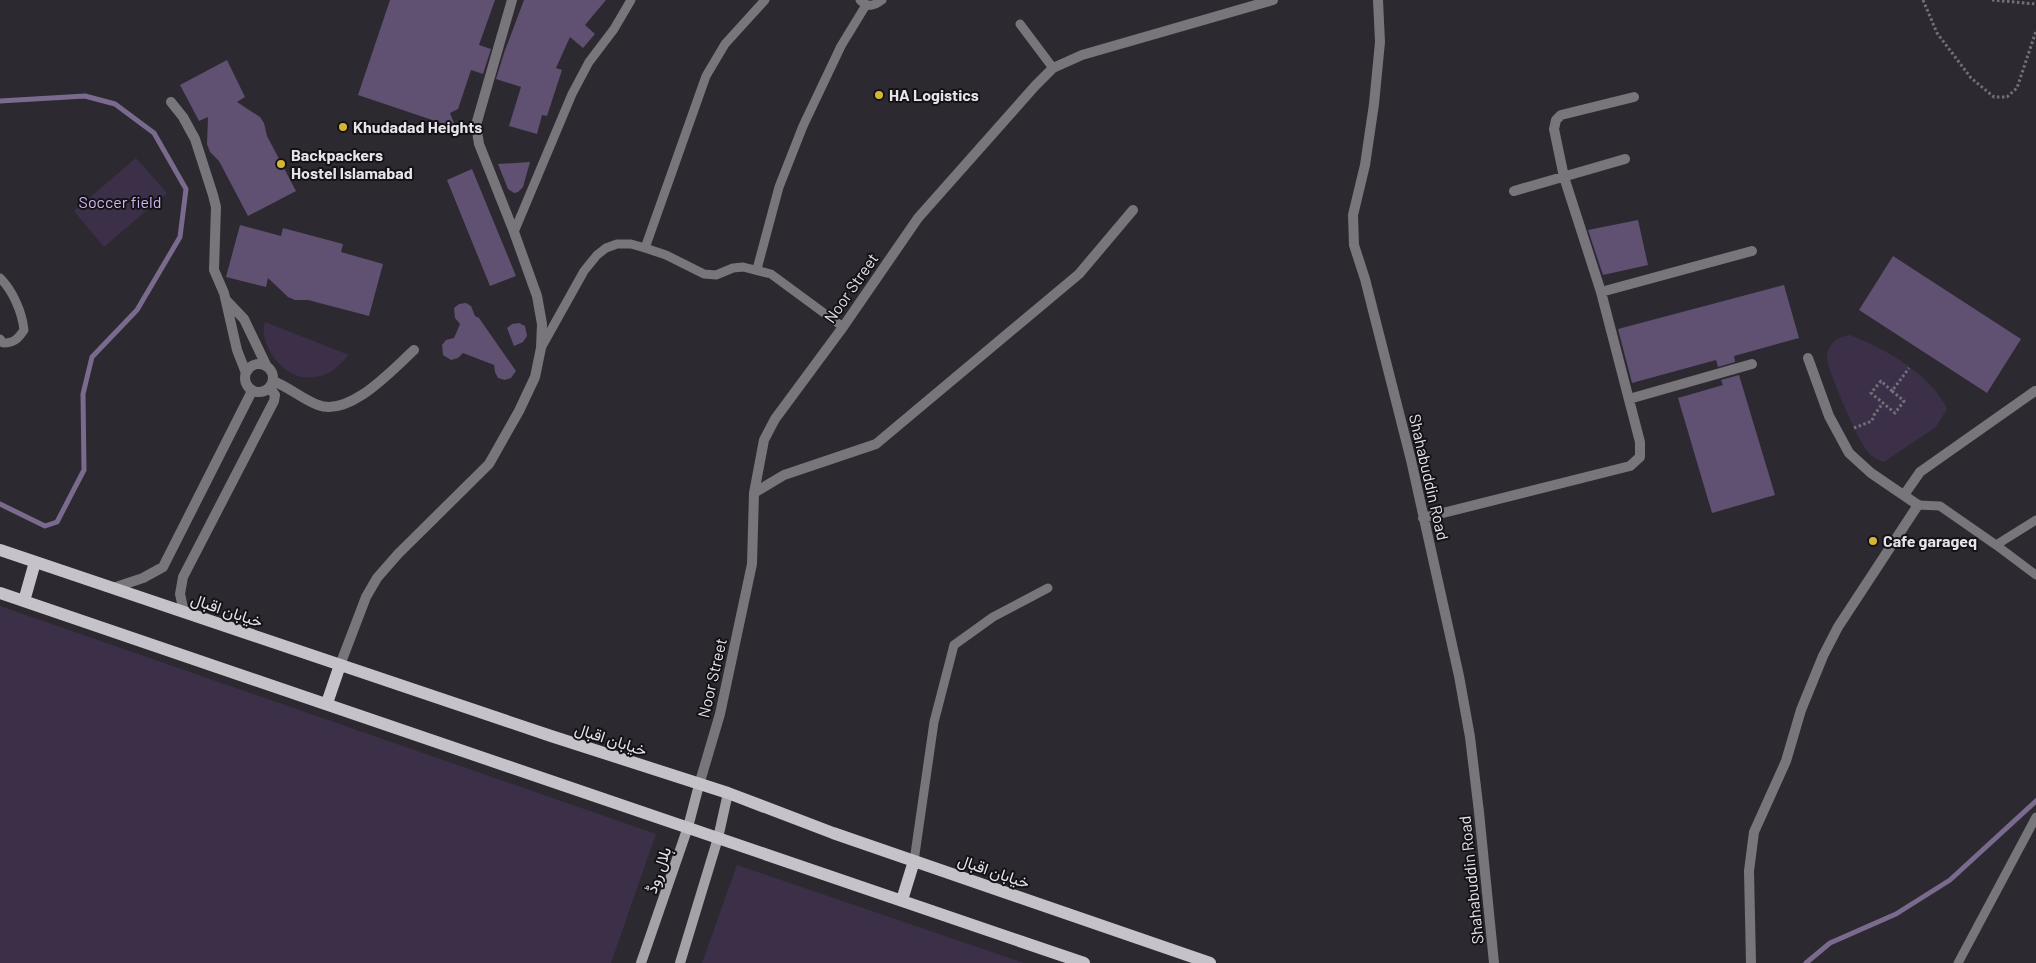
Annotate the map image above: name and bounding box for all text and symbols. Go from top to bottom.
place label: HA Logistics [889,85,979,104]
marker: HA Logistics [873,89,885,101]
place label: Khudadad Heights [353,117,482,136]
marker: Khudadad Heights [337,121,349,133]
place label: Backpackers Hostel Islamabad [291,145,413,182]
marker: Backpackers Hostel Islamabad [275,158,287,170]
park label: Soccer field [79,192,161,211]
street label: Noor Street [820,249,882,326]
street label: Shahabuddin Road [1406,412,1453,542]
place label: Cafe garageq [1883,531,1977,550]
marker: Cafe garageq [1867,535,1879,547]
street label: خیابان اقبال [188,588,266,632]
street label: Noor Street [693,636,730,719]
street label: خیابان اقبال [572,718,650,760]
street label: Shahabuddin Road [1454,815,1487,945]
street label: ہلال روڈ [641,844,676,896]
street label: خیابان اقبال [955,849,1033,893]

